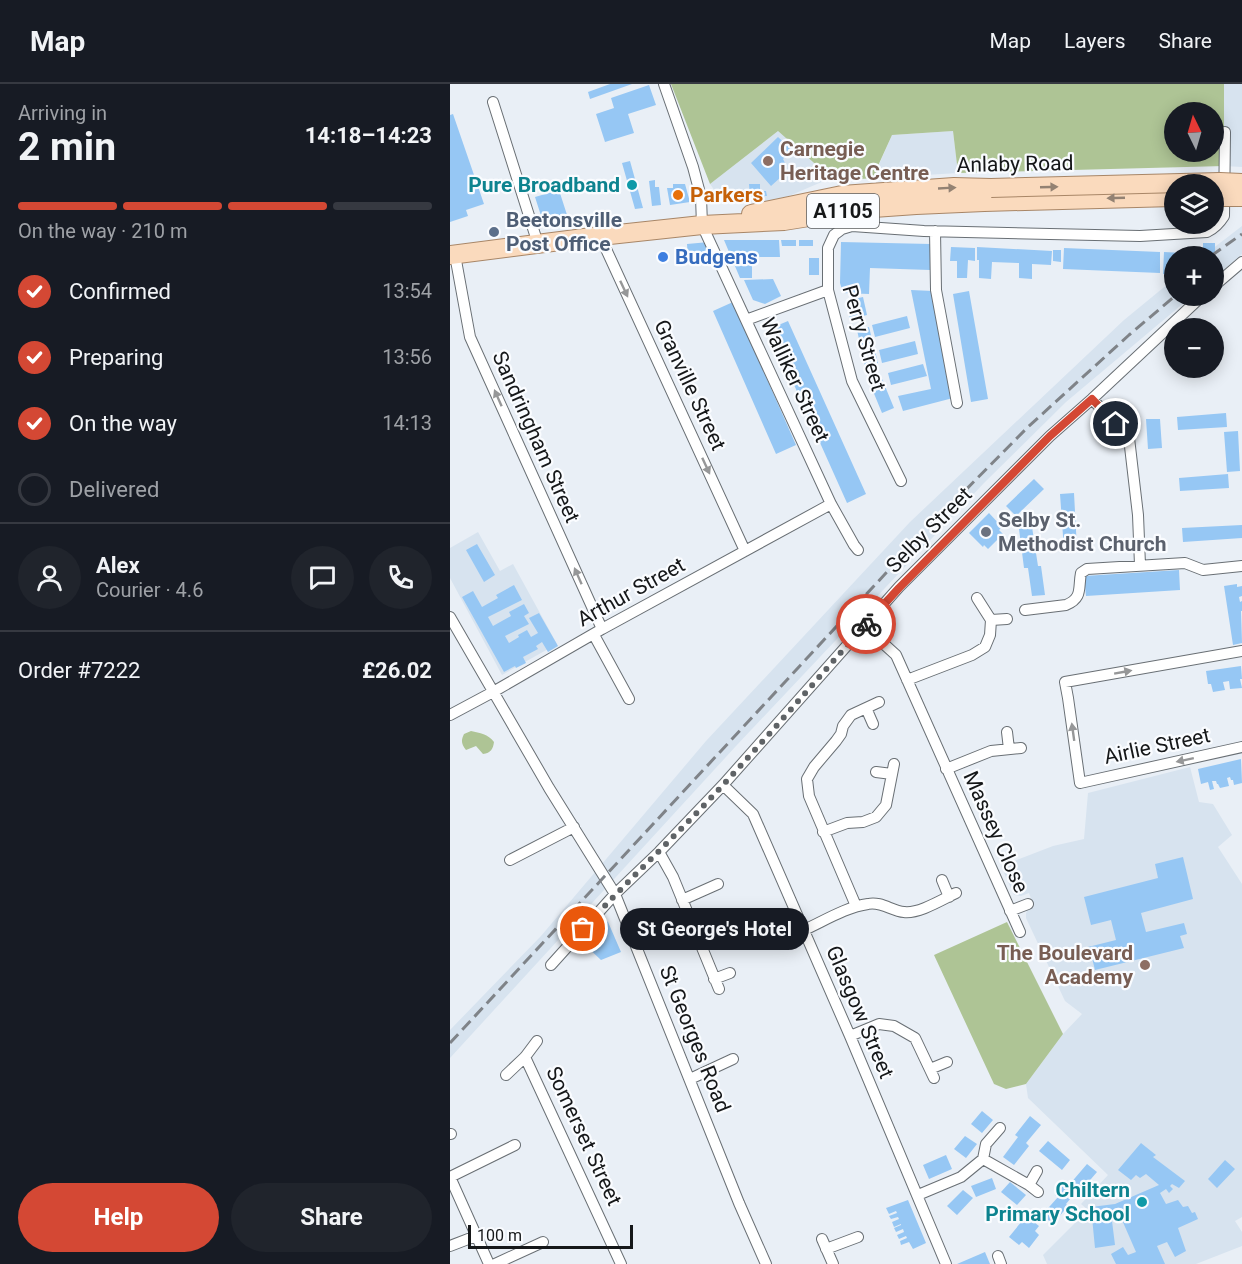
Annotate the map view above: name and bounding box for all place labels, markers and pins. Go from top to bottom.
place label: Carnegie Heritage Centre [780,137,929,185]
marker: Carnegie Heritage Centre [761,154,775,168]
place label: Pure Broadband [468,173,620,197]
marker: Pure Broadband [625,178,639,192]
place label: Parkers [690,183,763,207]
marker: Parkers [671,188,685,202]
place label: Beetonsville Post Office [506,208,622,256]
marker: Beetonsville Post Office [487,225,501,239]
place label: Budgens [675,245,758,269]
marker: Budgens [656,250,670,264]
pin [1090,398,1141,449]
place label: Selby St. Methodist Church [998,508,1166,556]
marker: Selby St. Methodist Church [979,525,993,539]
pin [557,903,608,954]
callout: St George's Hotel [619,908,808,950]
place label: The Boulevard Academy [997,941,1133,989]
marker: The Boulevard Academy [1138,958,1152,972]
place label: Chiltern Primary School [985,1178,1130,1226]
marker: Chiltern Primary School [1135,1195,1149,1209]

